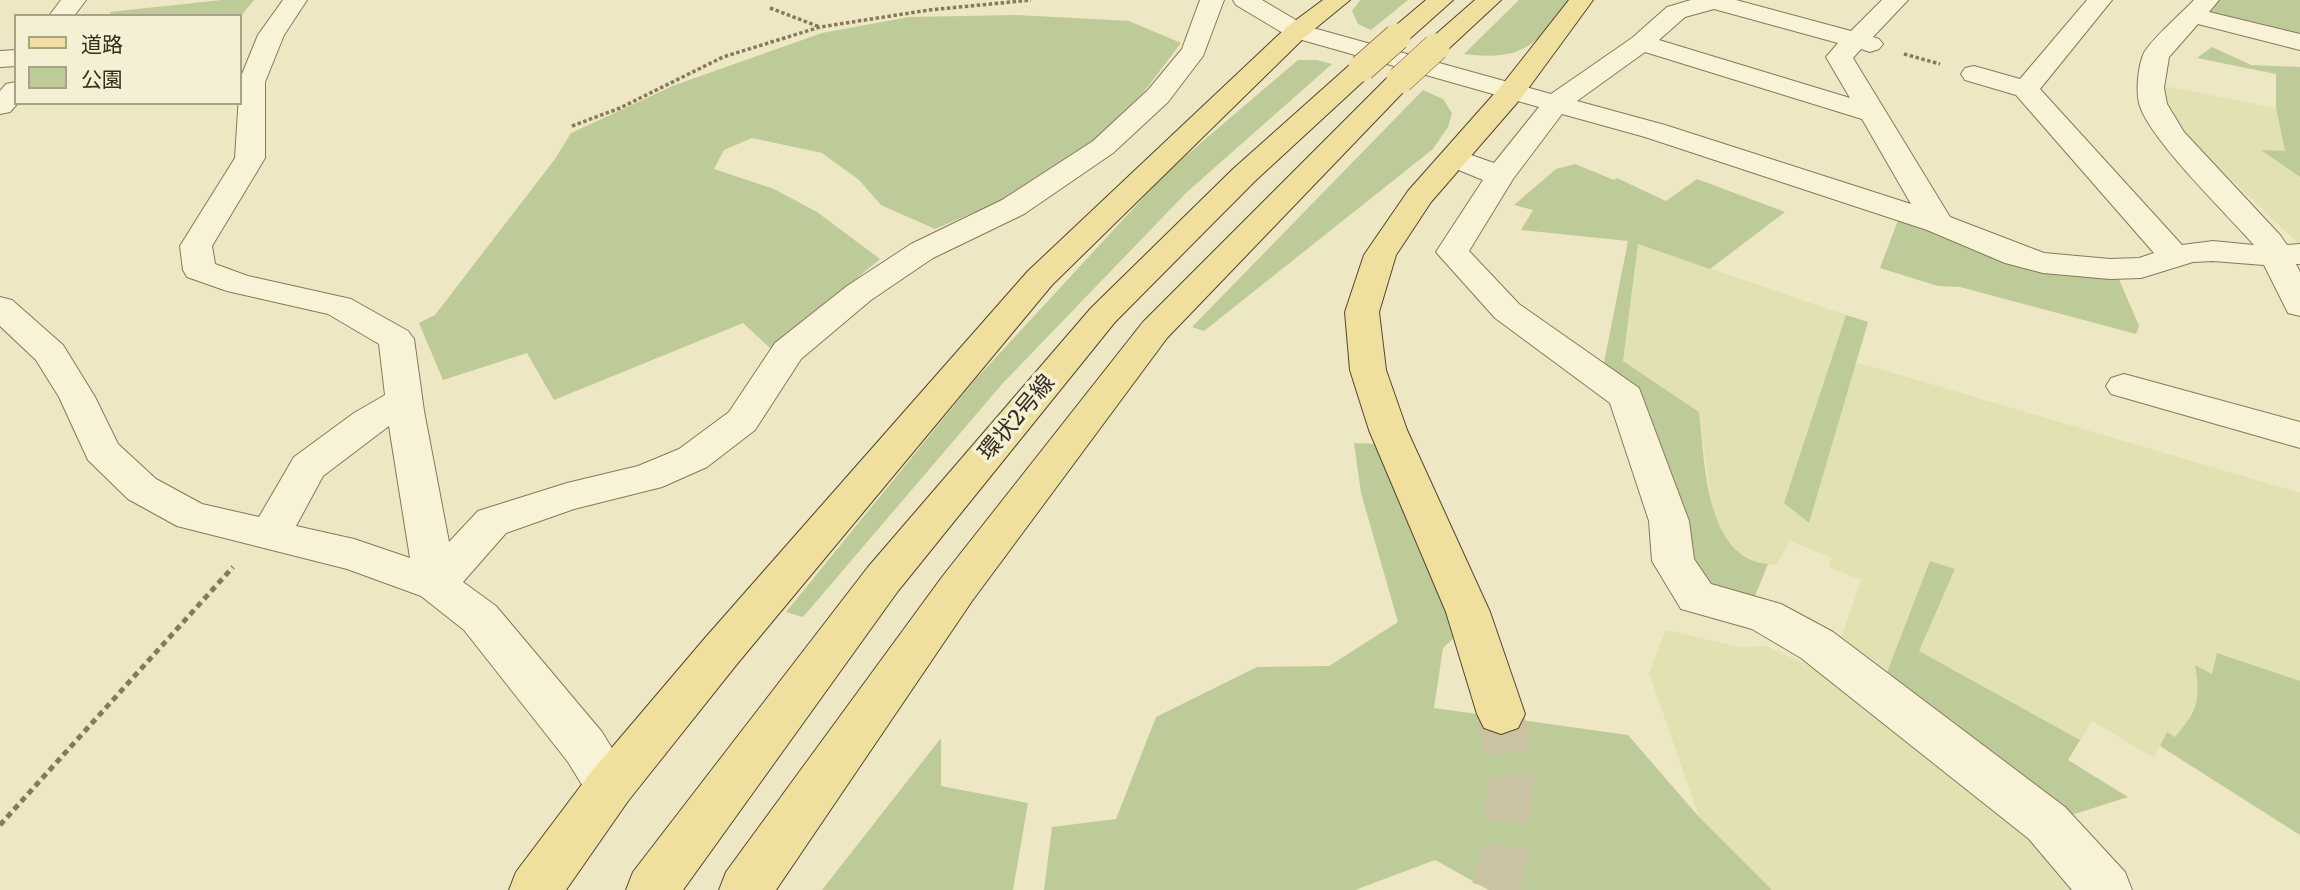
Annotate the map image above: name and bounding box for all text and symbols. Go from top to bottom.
legend [14,14,242,105]
text: 道路 [81,27,123,58]
text: 公園 [81,62,123,93]
street label: 環状2号線 [973,369,1061,467]

